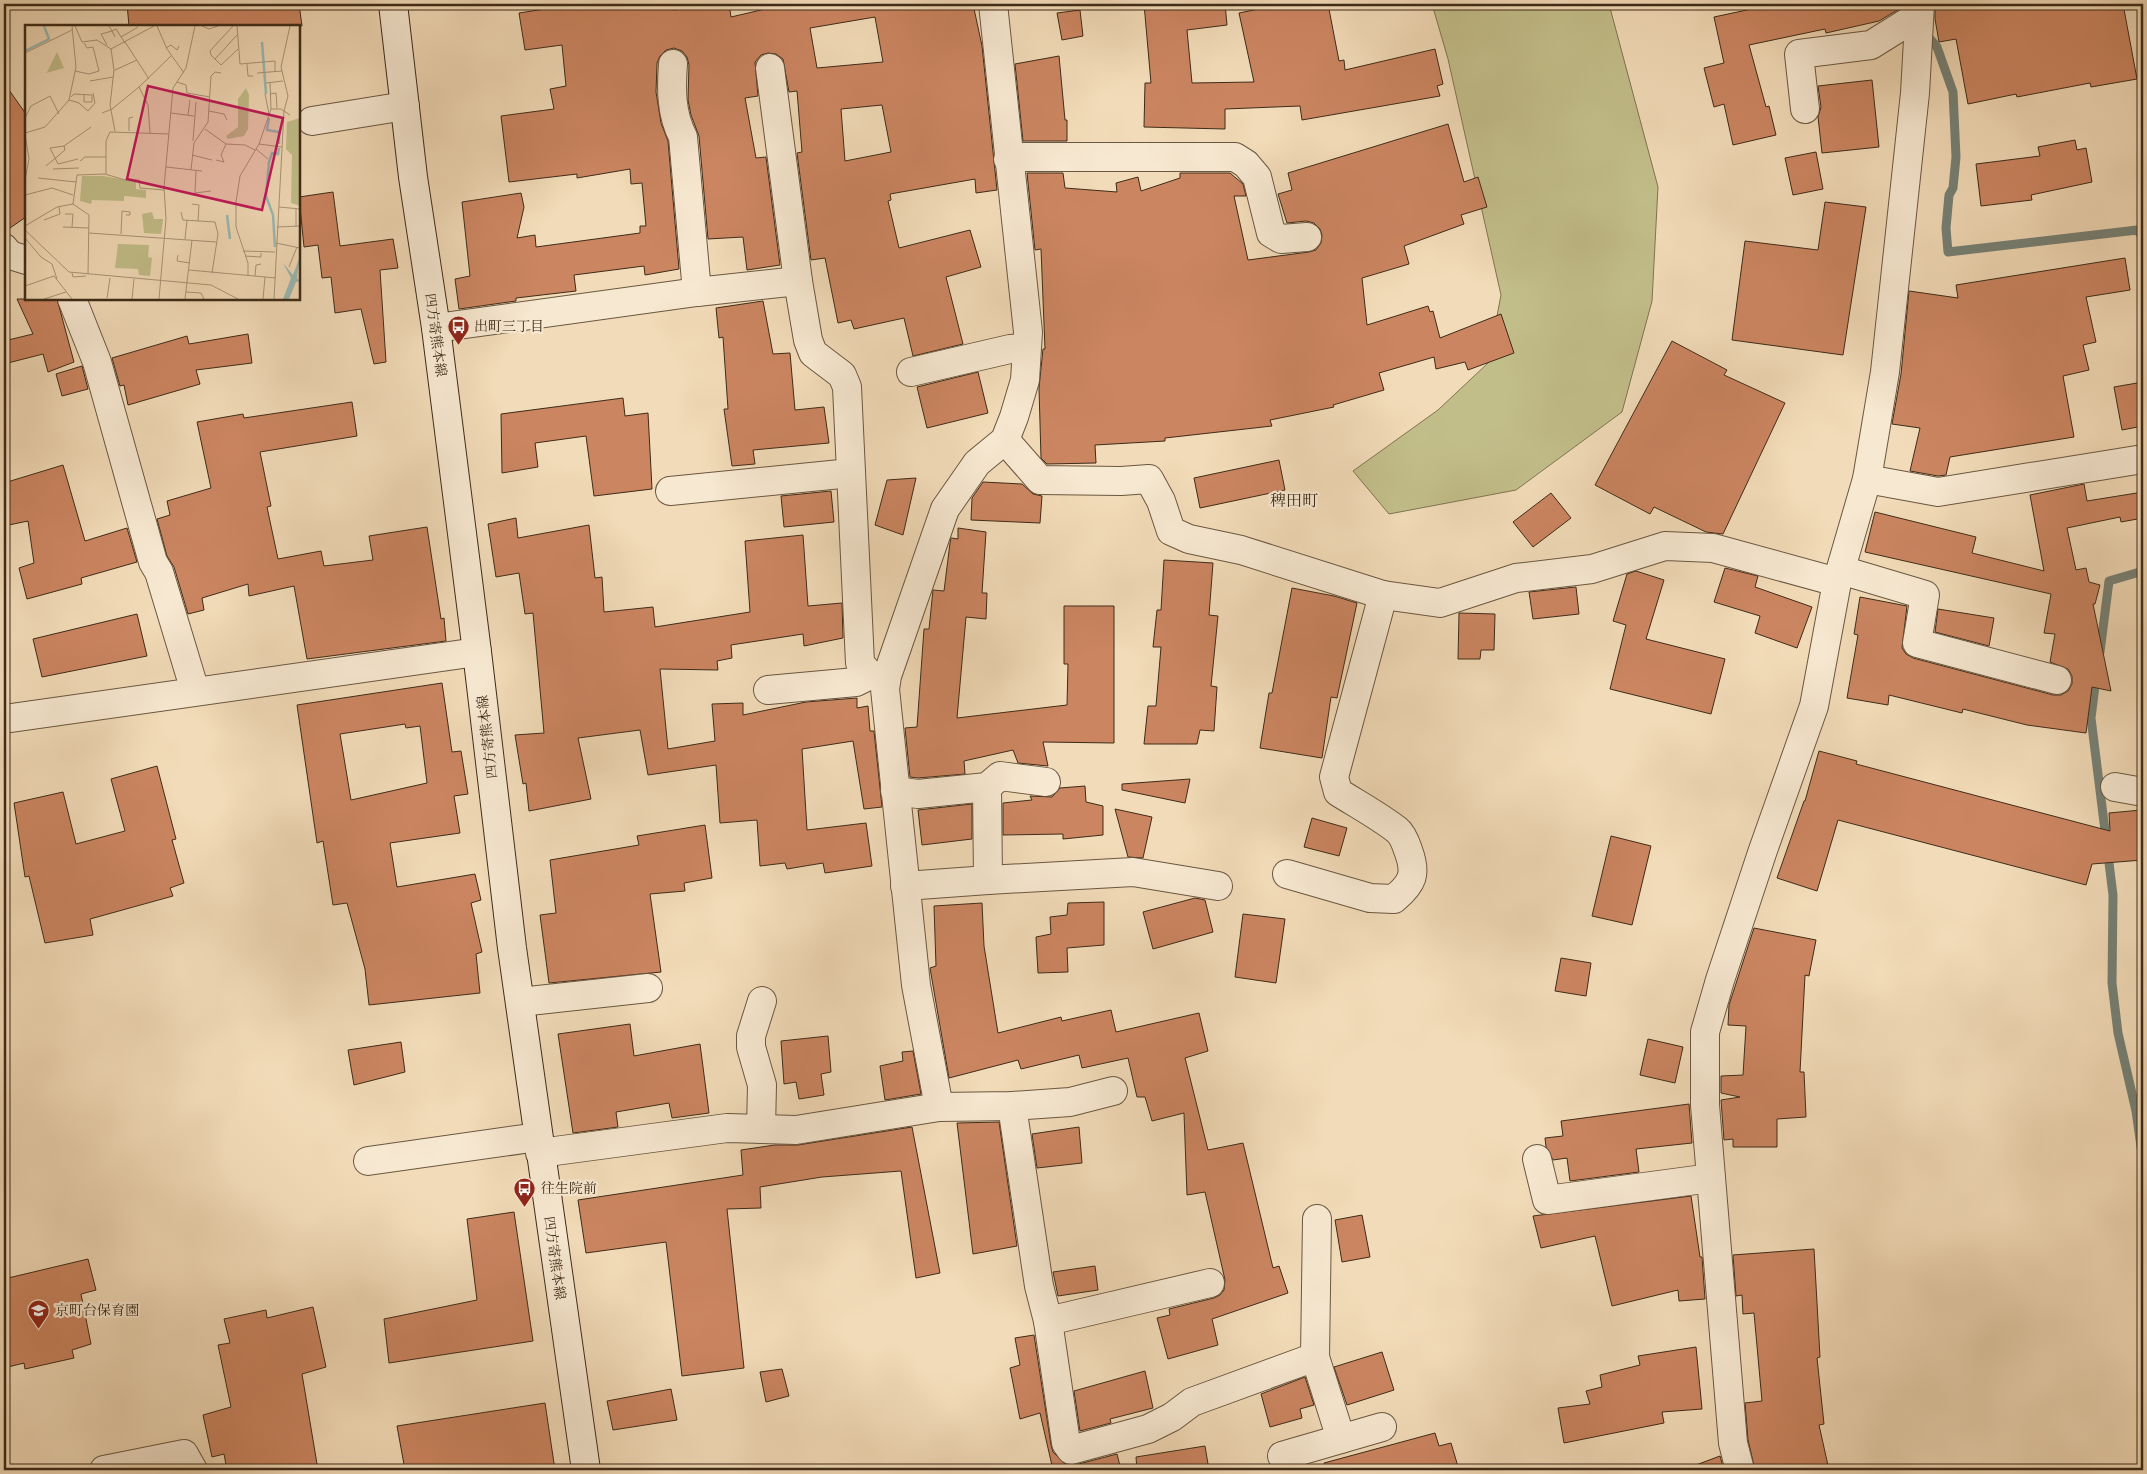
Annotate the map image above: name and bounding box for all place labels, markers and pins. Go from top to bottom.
bus stop icon: 出町三丁目 [446,314,470,345]
place label: 出町三丁目 [474,319,544,334]
bus stop icon: 往生院前 [513,1176,537,1207]
place label: 往生院前 [541,1181,597,1196]
school or university icon: 京町台保育園 [27,1298,51,1329]
place label: 京町台保育園 [55,1302,139,1318]

